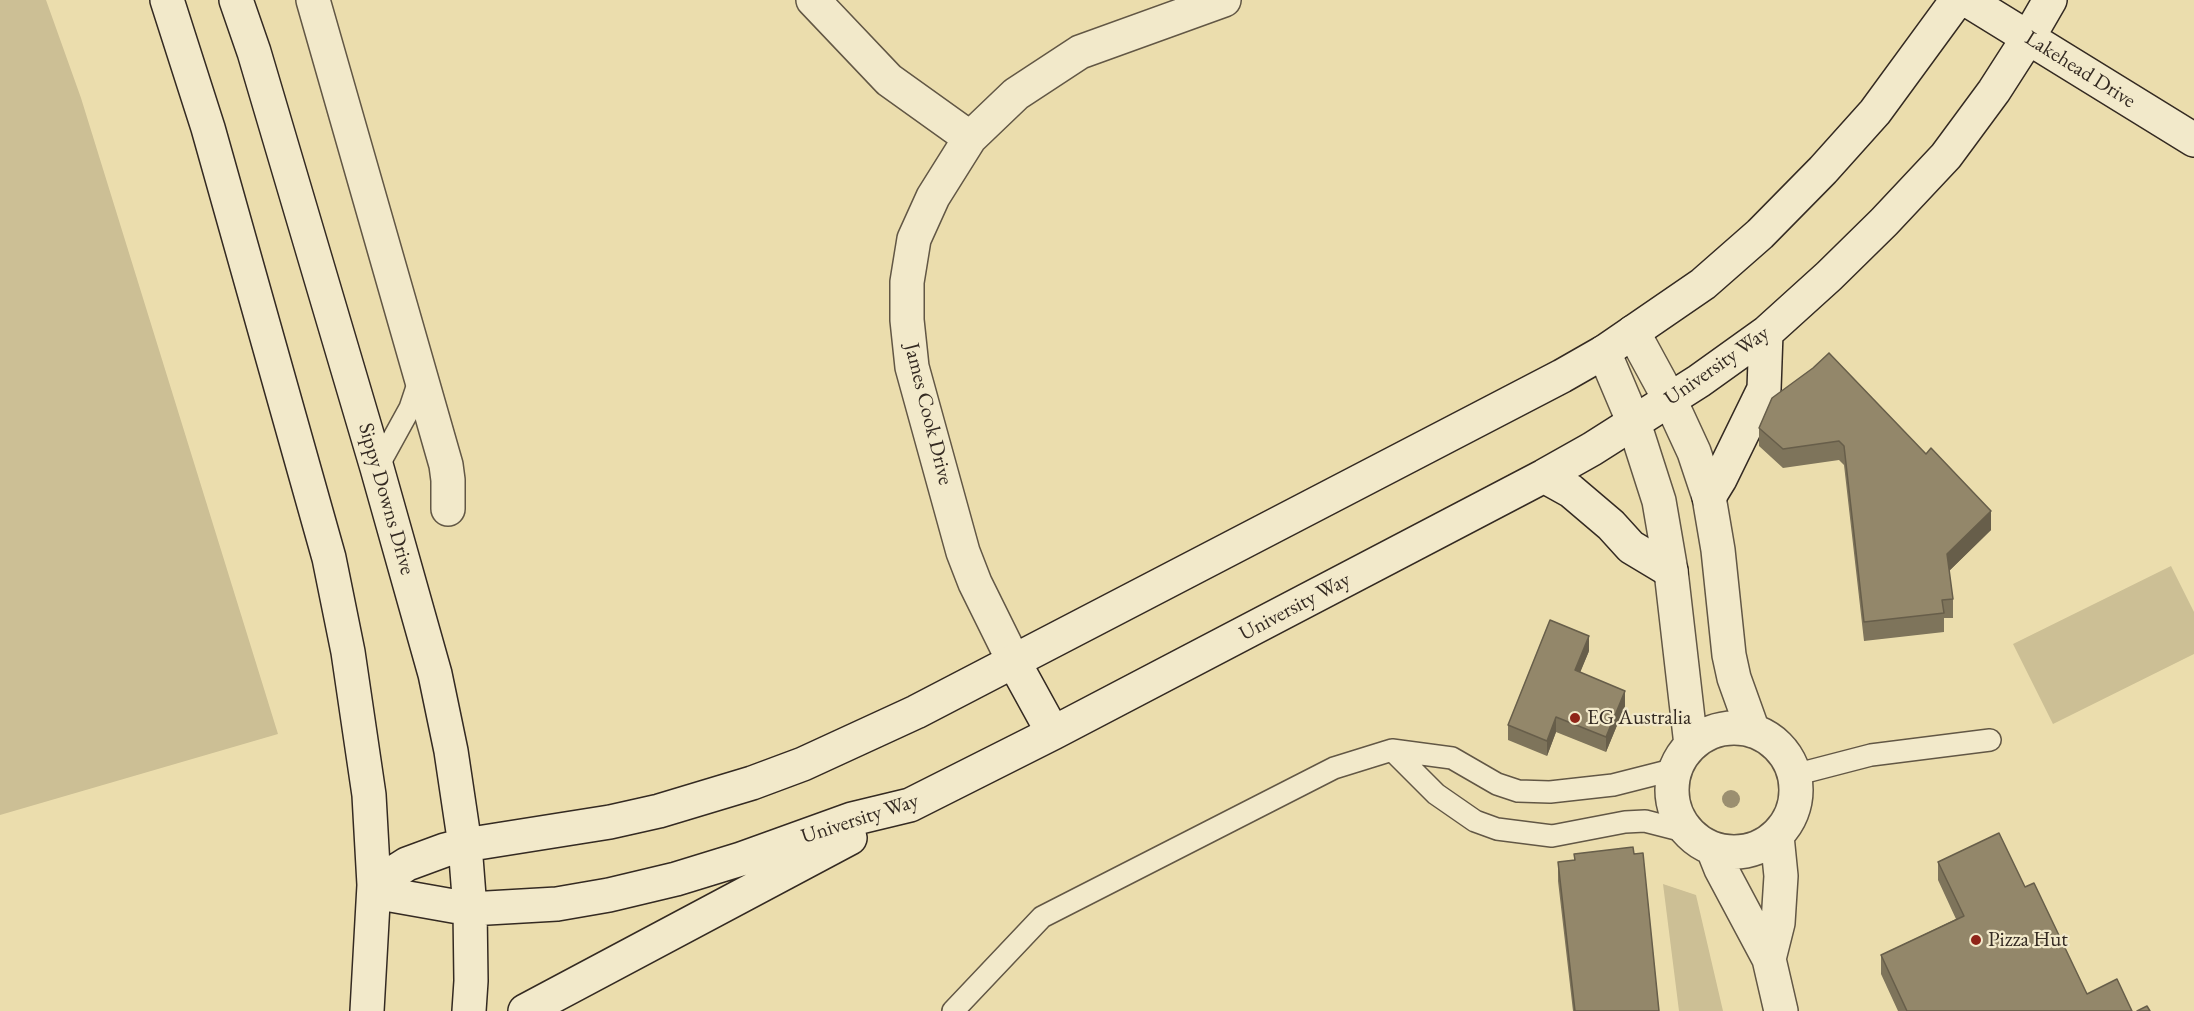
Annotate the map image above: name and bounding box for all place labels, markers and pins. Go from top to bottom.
place label: EG Australia [1587,705,1691,731]
marker: EG Australia [1568,711,1582,725]
place label: Pizza Hut [1988,927,2068,953]
marker: Pizza Hut [1969,933,1983,947]

